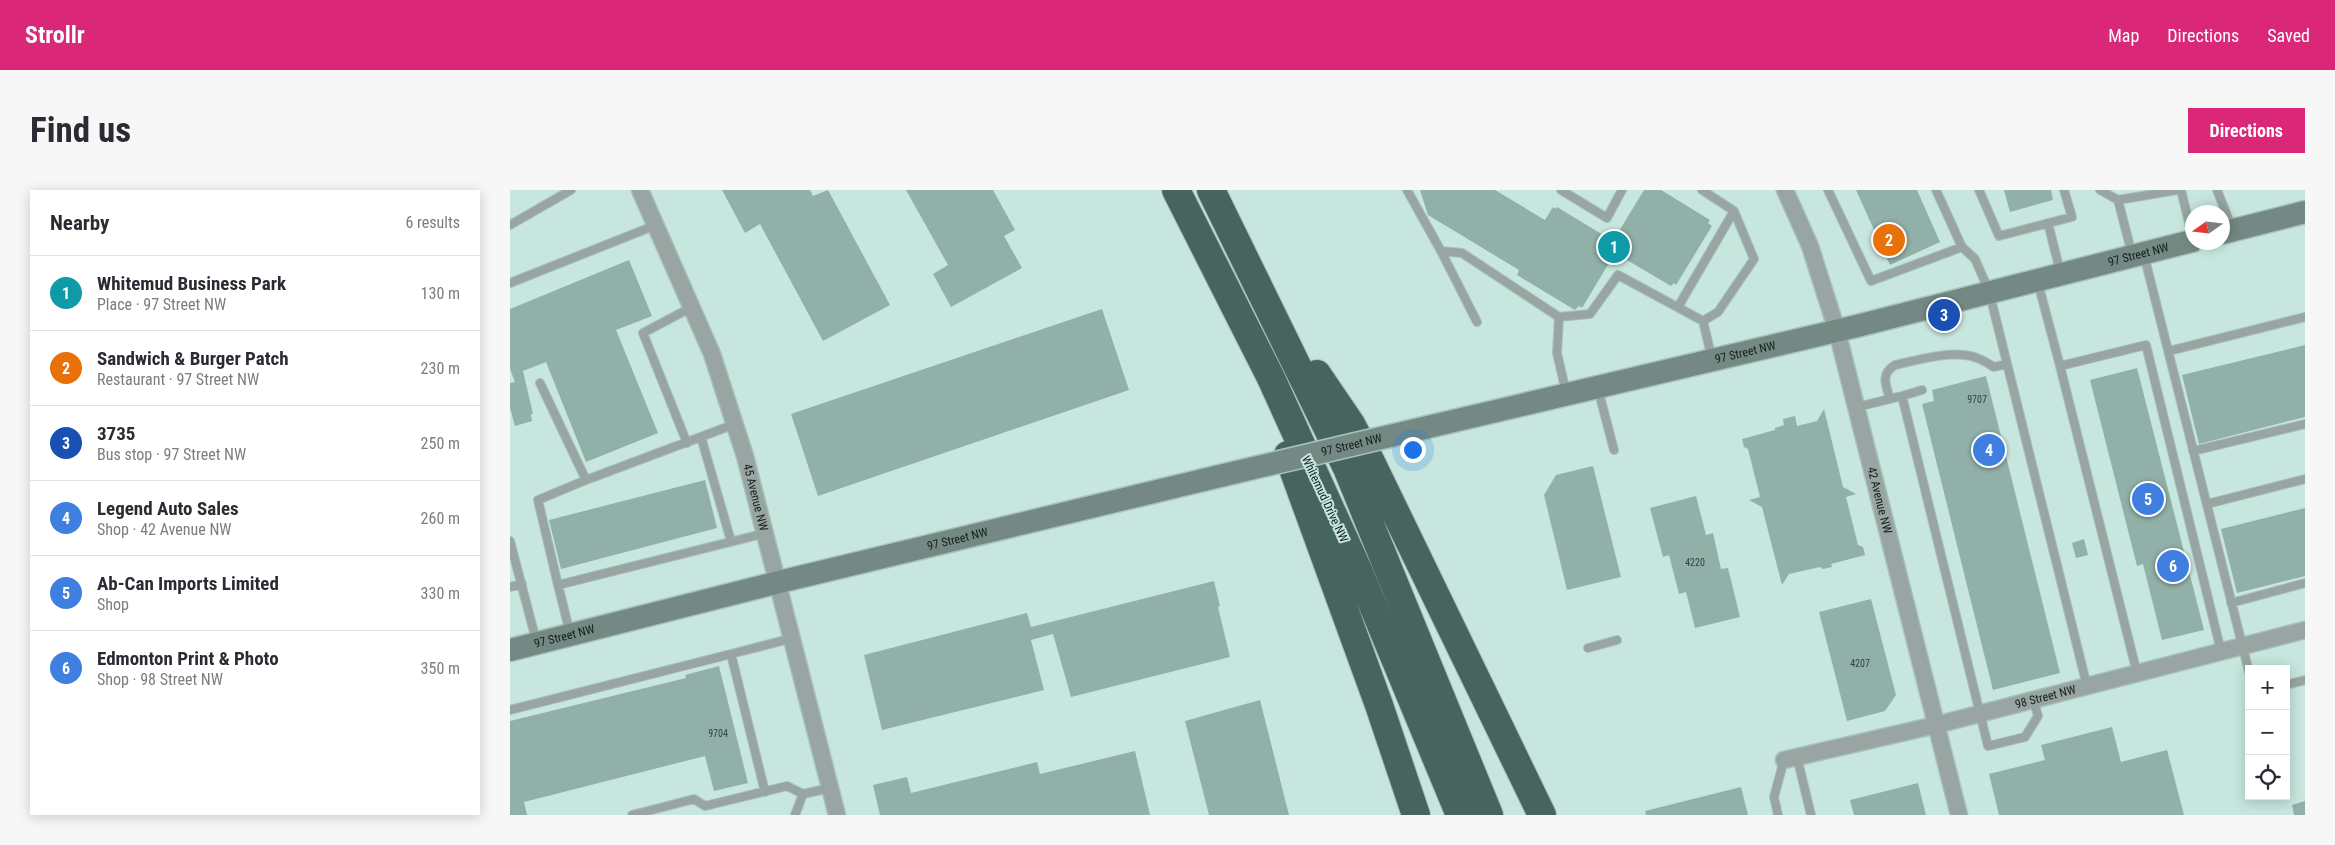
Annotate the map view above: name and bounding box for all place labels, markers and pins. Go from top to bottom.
pin: 2 [1873,221,1905,259]
pin: 1 [1598,228,1630,266]
pin: 3 [1928,296,1960,334]
pin: 4 [1973,431,2005,469]
pin: 5 [2132,480,2164,518]
pin: 6 [2157,547,2189,585]

